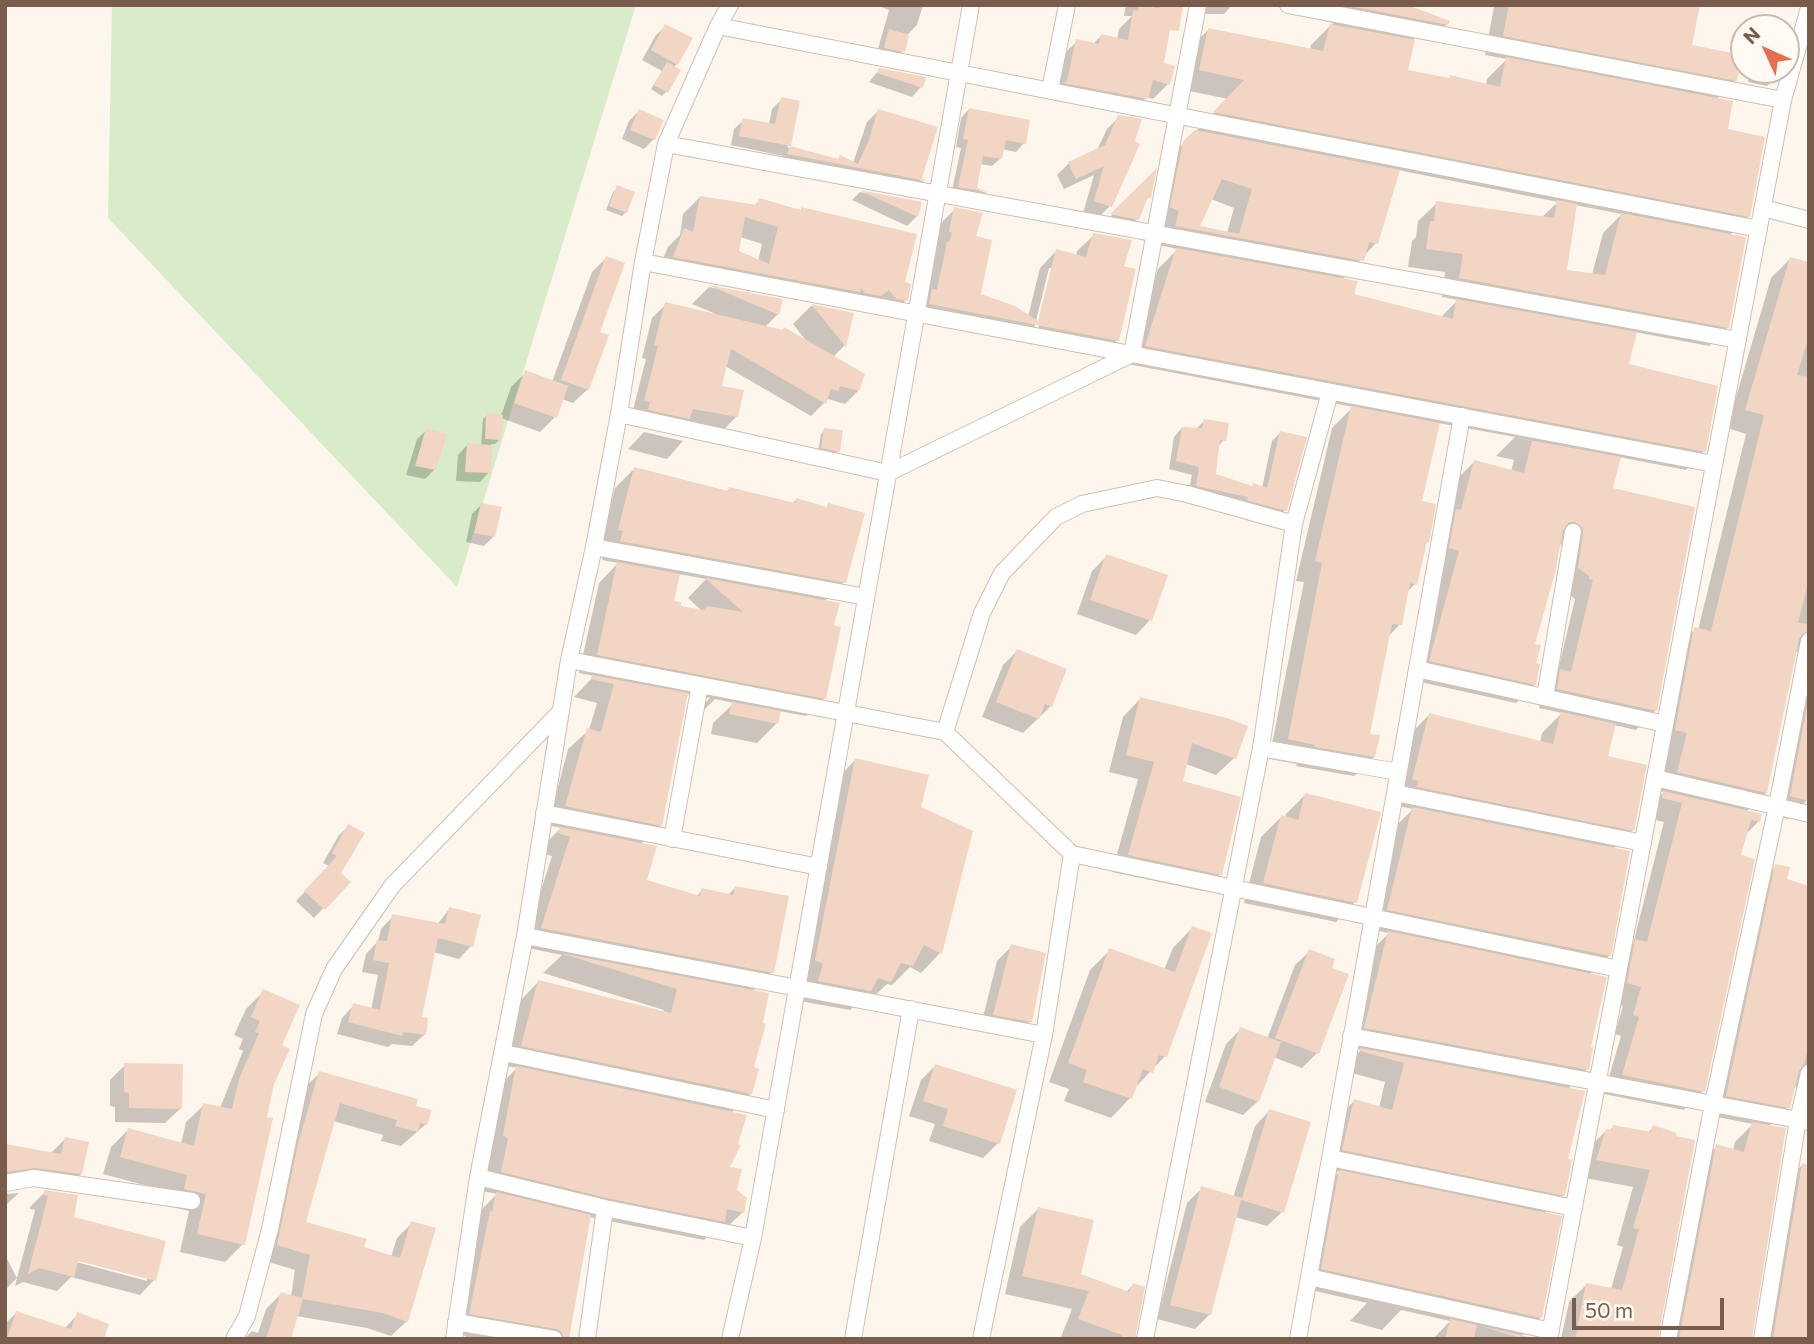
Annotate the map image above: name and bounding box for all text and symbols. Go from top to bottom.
north arrow [1730,14,1800,84]
text: N [1738,22,1764,48]
scale bar [1576,1284,1728,1328]
text: 50 m [1585,1297,1633,1322]

